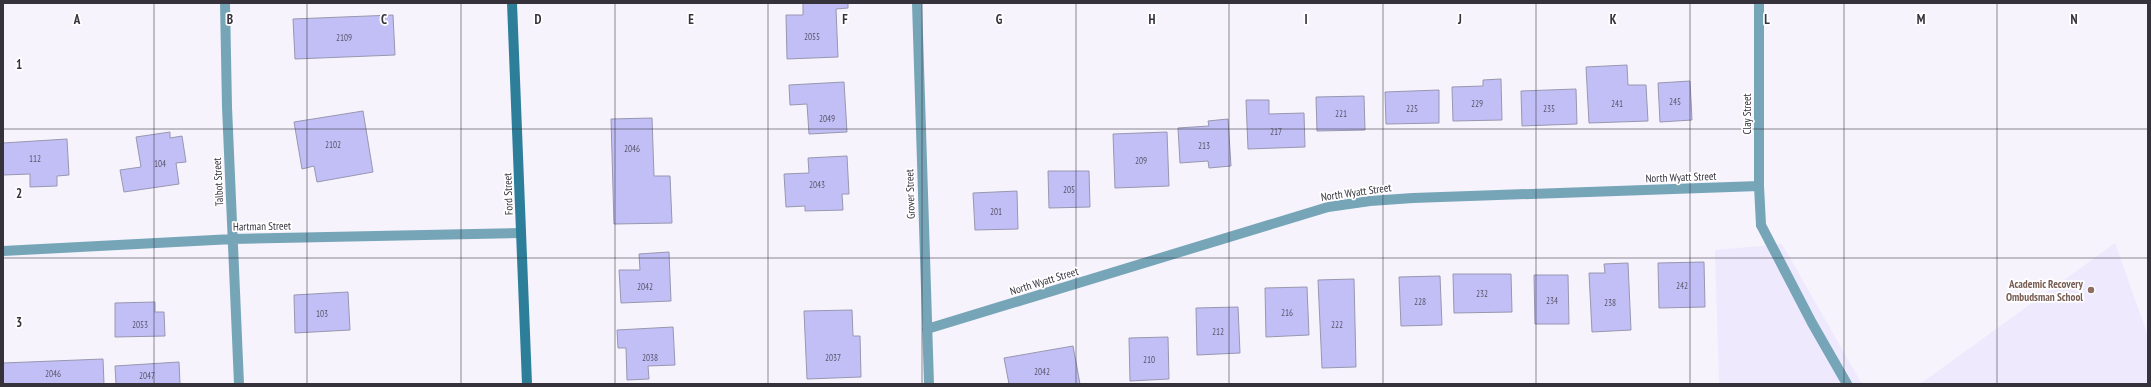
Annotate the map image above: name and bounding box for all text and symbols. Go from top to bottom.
text: A [73,11,81,28]
text: B [227,11,233,28]
text: C [381,11,387,28]
text: D [535,11,542,28]
text: E [688,11,694,28]
text: F [842,11,848,28]
text: G [996,11,1003,28]
text: H [1149,11,1156,28]
text: I [1304,11,1308,28]
text: J [1457,11,1462,28]
text: K [1610,11,1617,28]
text: L [1764,11,1770,28]
text: M [1917,11,1926,28]
text: N [2070,11,2078,28]
house number: 2055 [804,31,820,42]
house number: 2109 [336,32,352,43]
text: 1 [16,56,22,73]
street label: Clay Street [1740,94,1754,134]
house number: 245 [1669,96,1681,107]
house number: 229 [1471,98,1483,109]
house number: 241 [1611,98,1623,109]
house number: 225 [1406,103,1418,114]
house number: 235 [1543,103,1555,114]
house number: 221 [1335,108,1347,119]
house number: 2049 [819,113,835,124]
house number: 217 [1270,126,1282,137]
house number: 2102 [325,139,341,150]
house number: 213 [1198,140,1210,151]
house number: 2046 [624,143,640,154]
house number: 112 [29,153,41,164]
house number: 209 [1135,155,1147,166]
street label: Talbot Street [210,157,226,207]
house number: 104 [154,158,166,169]
street label: Grover Street [902,169,918,219]
street label: North Wyatt Street [1645,169,1717,185]
street label: Ford Street [500,173,516,215]
house number: 2043 [809,179,825,190]
street label: North Wyatt Street [1320,180,1392,204]
house number: 205 [1063,184,1075,195]
text: 2 [16,185,22,202]
house number: 201 [990,206,1002,217]
street label: Hartman Street [233,218,291,234]
street label: North Wyatt Street [1008,264,1080,298]
place label: Academic Recovery Ombudsman School [2006,277,2084,304]
house number: 242 [1676,280,1688,291]
house number: 2042 [637,281,653,292]
marker: Academic Recovery Ombudsman School [2086,285,2096,295]
house number: 232 [1476,288,1488,299]
house number: 234 [1546,295,1558,306]
house number: 228 [1414,296,1426,307]
house number: 238 [1604,297,1616,308]
house number: 216 [1281,307,1293,318]
house number: 103 [316,308,328,319]
text: 3 [16,314,22,331]
house number: 2053 [132,319,148,330]
house number: 222 [1331,319,1343,330]
house number: 212 [1212,326,1224,337]
house number: 2038 [642,352,658,363]
house number: 2037 [825,352,841,363]
house number: 210 [1143,354,1155,365]
house number: 2042 [1034,366,1050,377]
house number: 2046 [45,368,61,379]
house number: 2047 [139,370,155,381]

